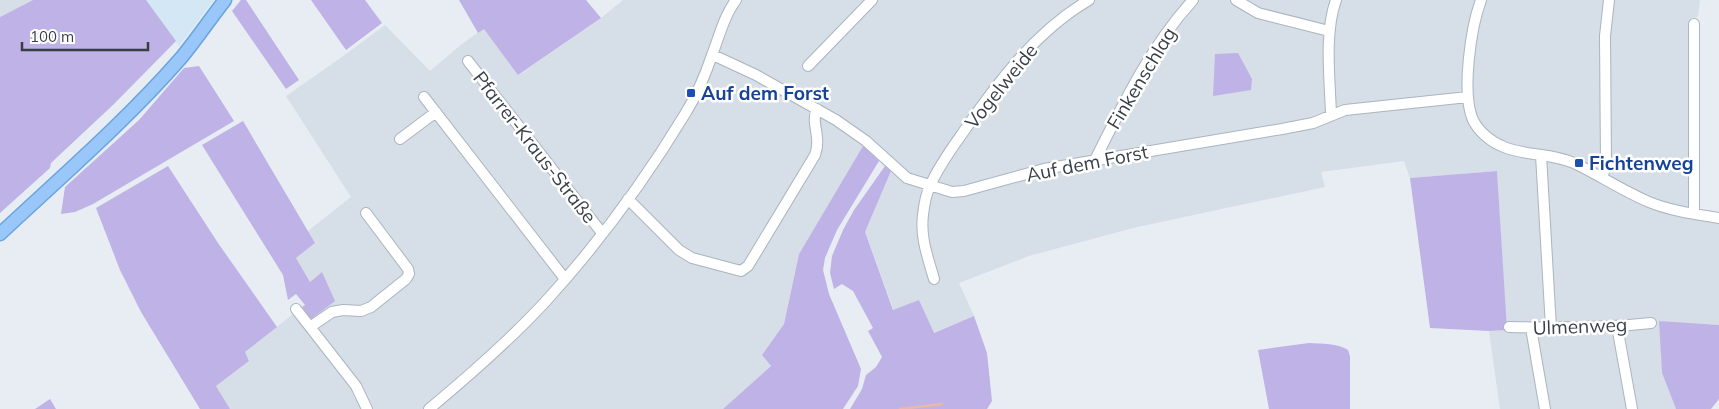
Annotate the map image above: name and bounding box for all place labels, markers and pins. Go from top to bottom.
place label: Auf dem Forst [701,81,829,105]
marker: Auf dem Forst [685,87,697,99]
place label: Fichtenweg [1589,151,1694,175]
marker: Fichtenweg [1573,157,1585,169]

